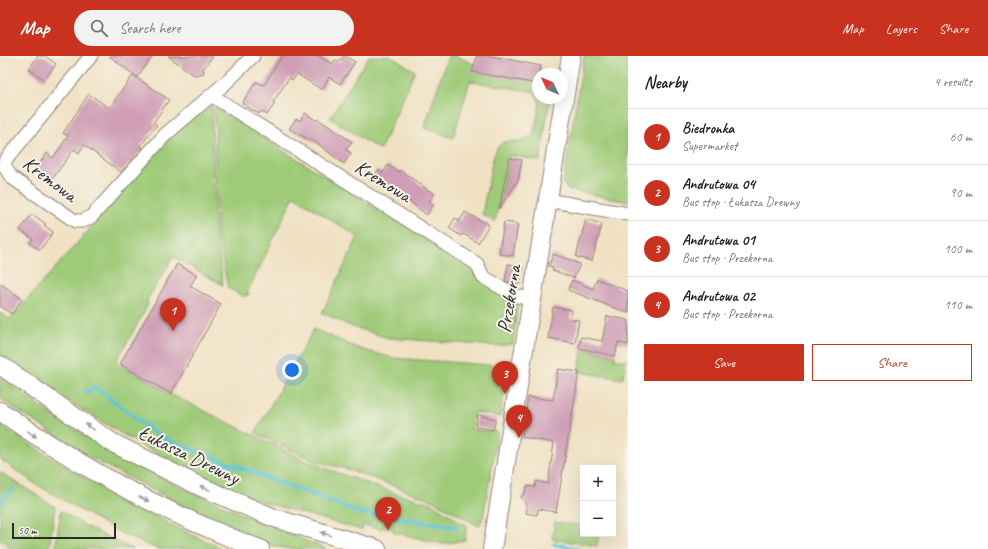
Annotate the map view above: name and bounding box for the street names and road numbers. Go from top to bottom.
street label: Kremowa [18,151,84,209]
street label: Kremowa [350,154,417,209]
street label: Przekorna [491,262,527,335]
street label: Łukasza Drewny [134,420,246,491]

